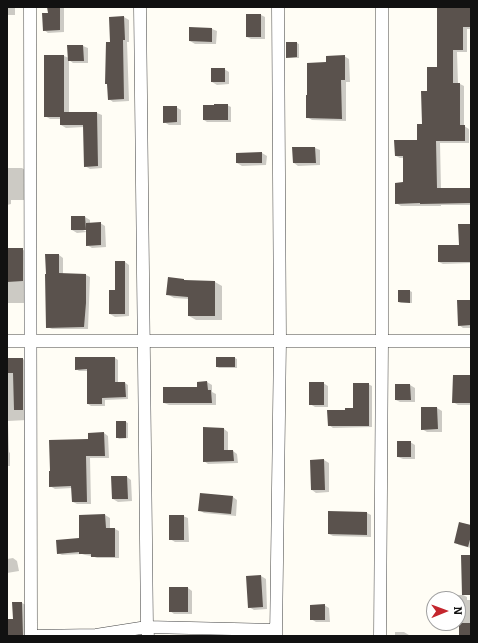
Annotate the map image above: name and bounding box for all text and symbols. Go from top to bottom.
north arrow [426,591,466,631]
text: N [451,606,464,615]

